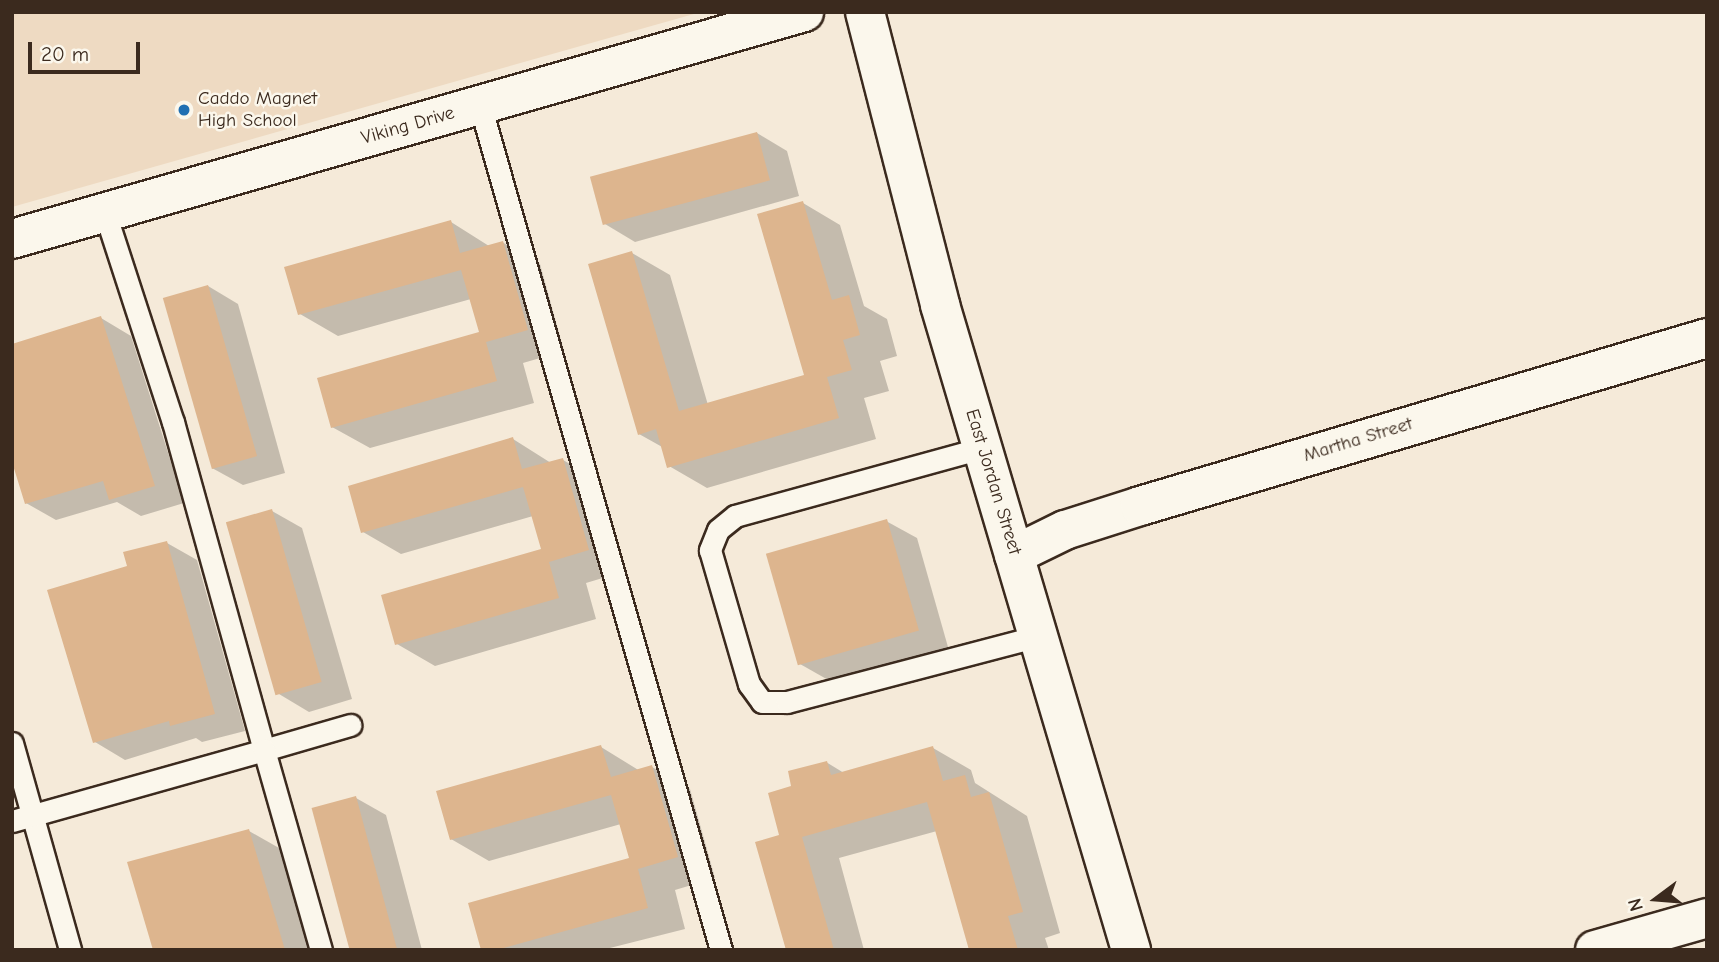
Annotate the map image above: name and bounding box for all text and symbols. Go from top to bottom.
scale bar [32,28,144,72]
text: 20 m [41,42,89,66]
place label: Caddo Magnet High School [198,88,317,132]
marker: Caddo Magnet High School [176,102,192,118]
street label: Viking Drive [359,102,457,150]
street label: East Jordan Street [960,406,1026,558]
street label: Martha Street [1301,413,1415,467]
north arrow [1621,864,1691,934]
text: N [1624,896,1648,914]

